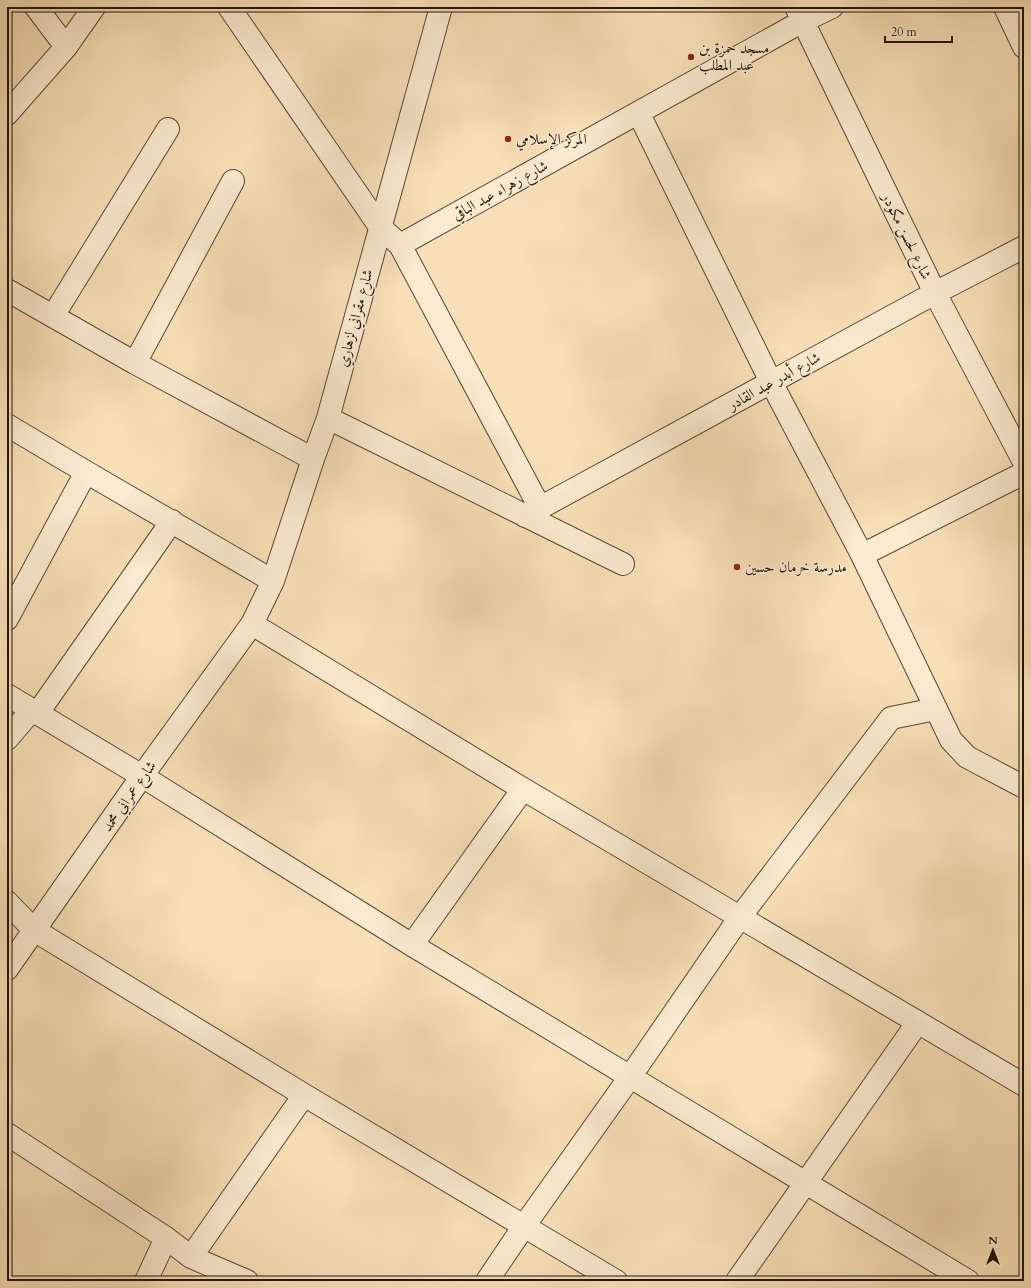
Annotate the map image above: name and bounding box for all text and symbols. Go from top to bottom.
scale bar [885,18,952,44]
text: 20 m [891,24,918,40]
place label: مسجد حمزة بن عبد المطلب [699,38,769,75]
marker: مسجد حمزة بن عبد المطلب [686,52,696,62]
place label: المركز الإسلامي [516,129,587,151]
marker: المركز الإسلامي [503,134,513,144]
street label: شارع زهراء عبد الباقي [449,155,553,227]
street label: شارع لحسن مكودر [874,188,937,284]
street label: شارع مقراني لزهاري [332,267,381,370]
street label: شارع أبدر عبد القادر [722,346,825,418]
place label: مدرسة خرمان حسين [745,557,847,577]
marker: مدرسة خرمان حسين [732,562,742,572]
street label: شارع عمراني محمد [97,757,163,837]
north arrow [973,1230,1013,1270]
text: N [988,1233,998,1248]

